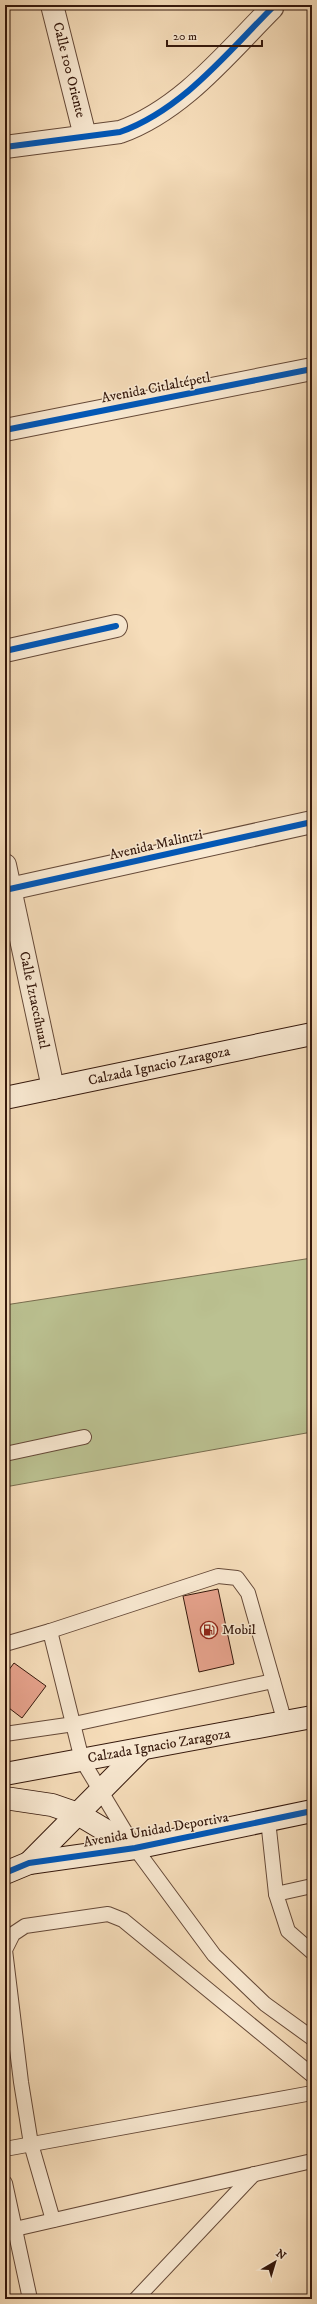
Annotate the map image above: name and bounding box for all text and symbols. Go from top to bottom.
street label: Calle 100 Oriente [48,20,90,120]
scale bar [167,22,262,48]
text: 20 m [173,29,197,44]
street label: Avenida Citlaltépetl [100,368,213,407]
street label: Avenida Malintzi [108,825,205,864]
street label: Calle Iztaccíhuatl [15,950,53,1051]
street label: Calzada Ignacio Zaragoza [86,1042,232,1090]
fuel station icon: Mobil [199,1620,219,1640]
place label: Mobil [222,1621,257,1639]
street label: Calzada Ignacio Zaragoza [86,1725,232,1767]
street label: Avenida Unidad Deportiva [82,1808,230,1852]
north arrow [255,2242,295,2282]
text: N [273,2247,288,2263]

